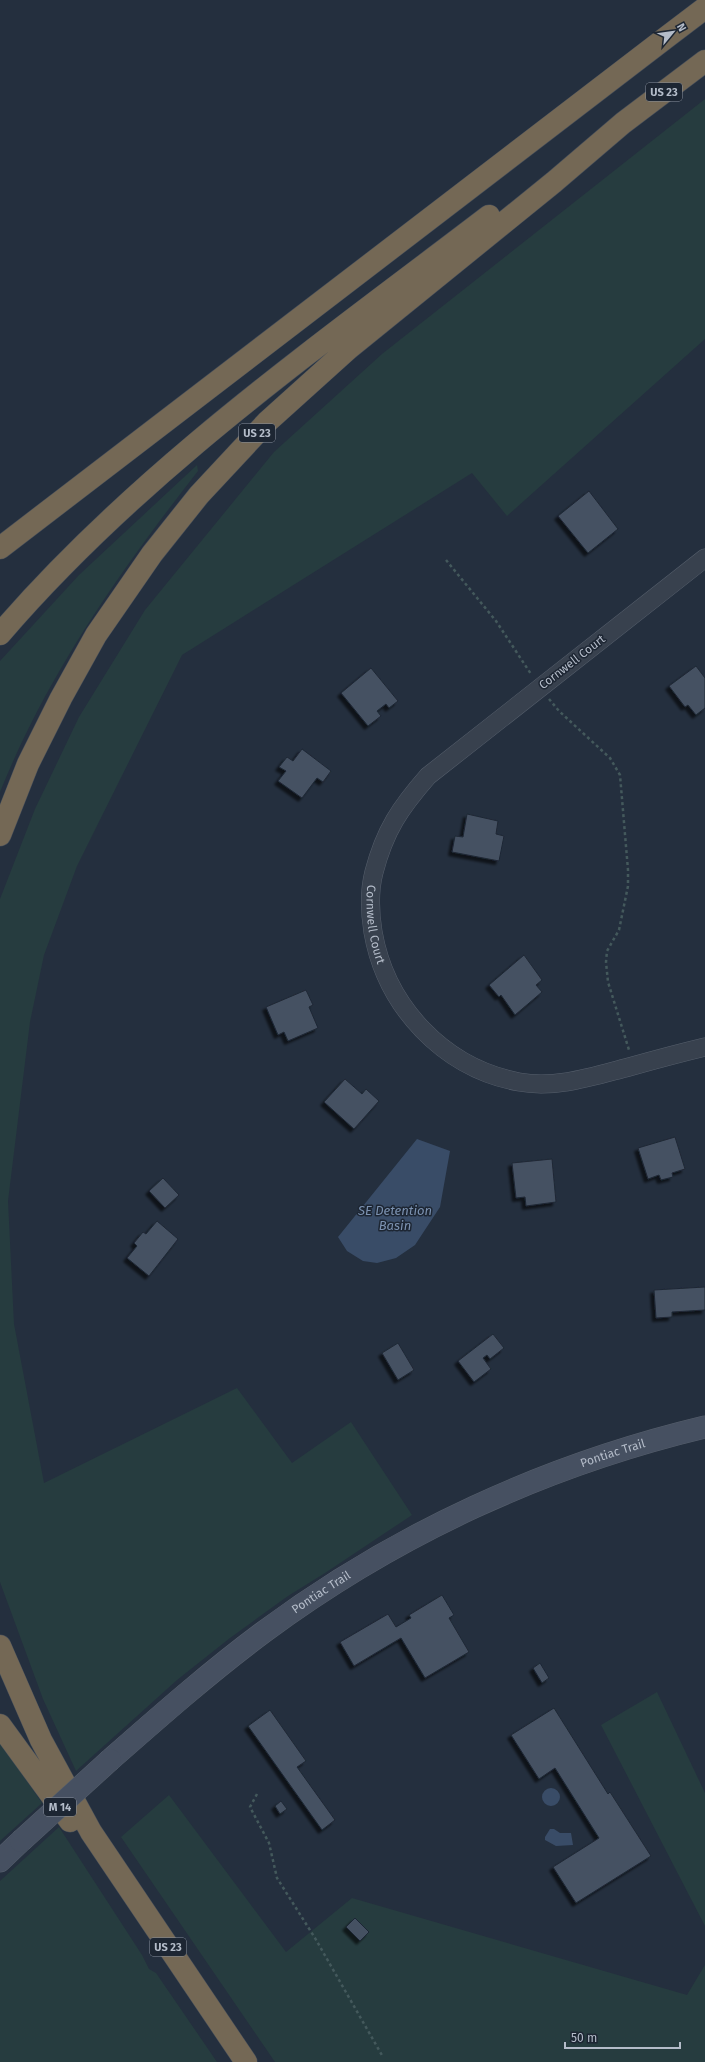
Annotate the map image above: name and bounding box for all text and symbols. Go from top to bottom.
north arrow [653,12,693,52]
text: N [674,21,689,34]
road number: US 23 [646,83,682,101]
road number: US 23 [239,424,275,442]
street label: Cornwell Court [536,631,608,692]
street label: Cornwell Court [363,884,388,967]
water label: SE Detention Basin [357,1203,432,1233]
street label: Pontiac Trail [578,1436,647,1470]
street label: Pontiac Trail [289,1568,354,1617]
road number: M 14 [44,1798,76,1816]
road number: US 23 [150,1938,186,1956]
scale bar [565,2024,680,2050]
text: 50 m [571,2031,597,2045]

